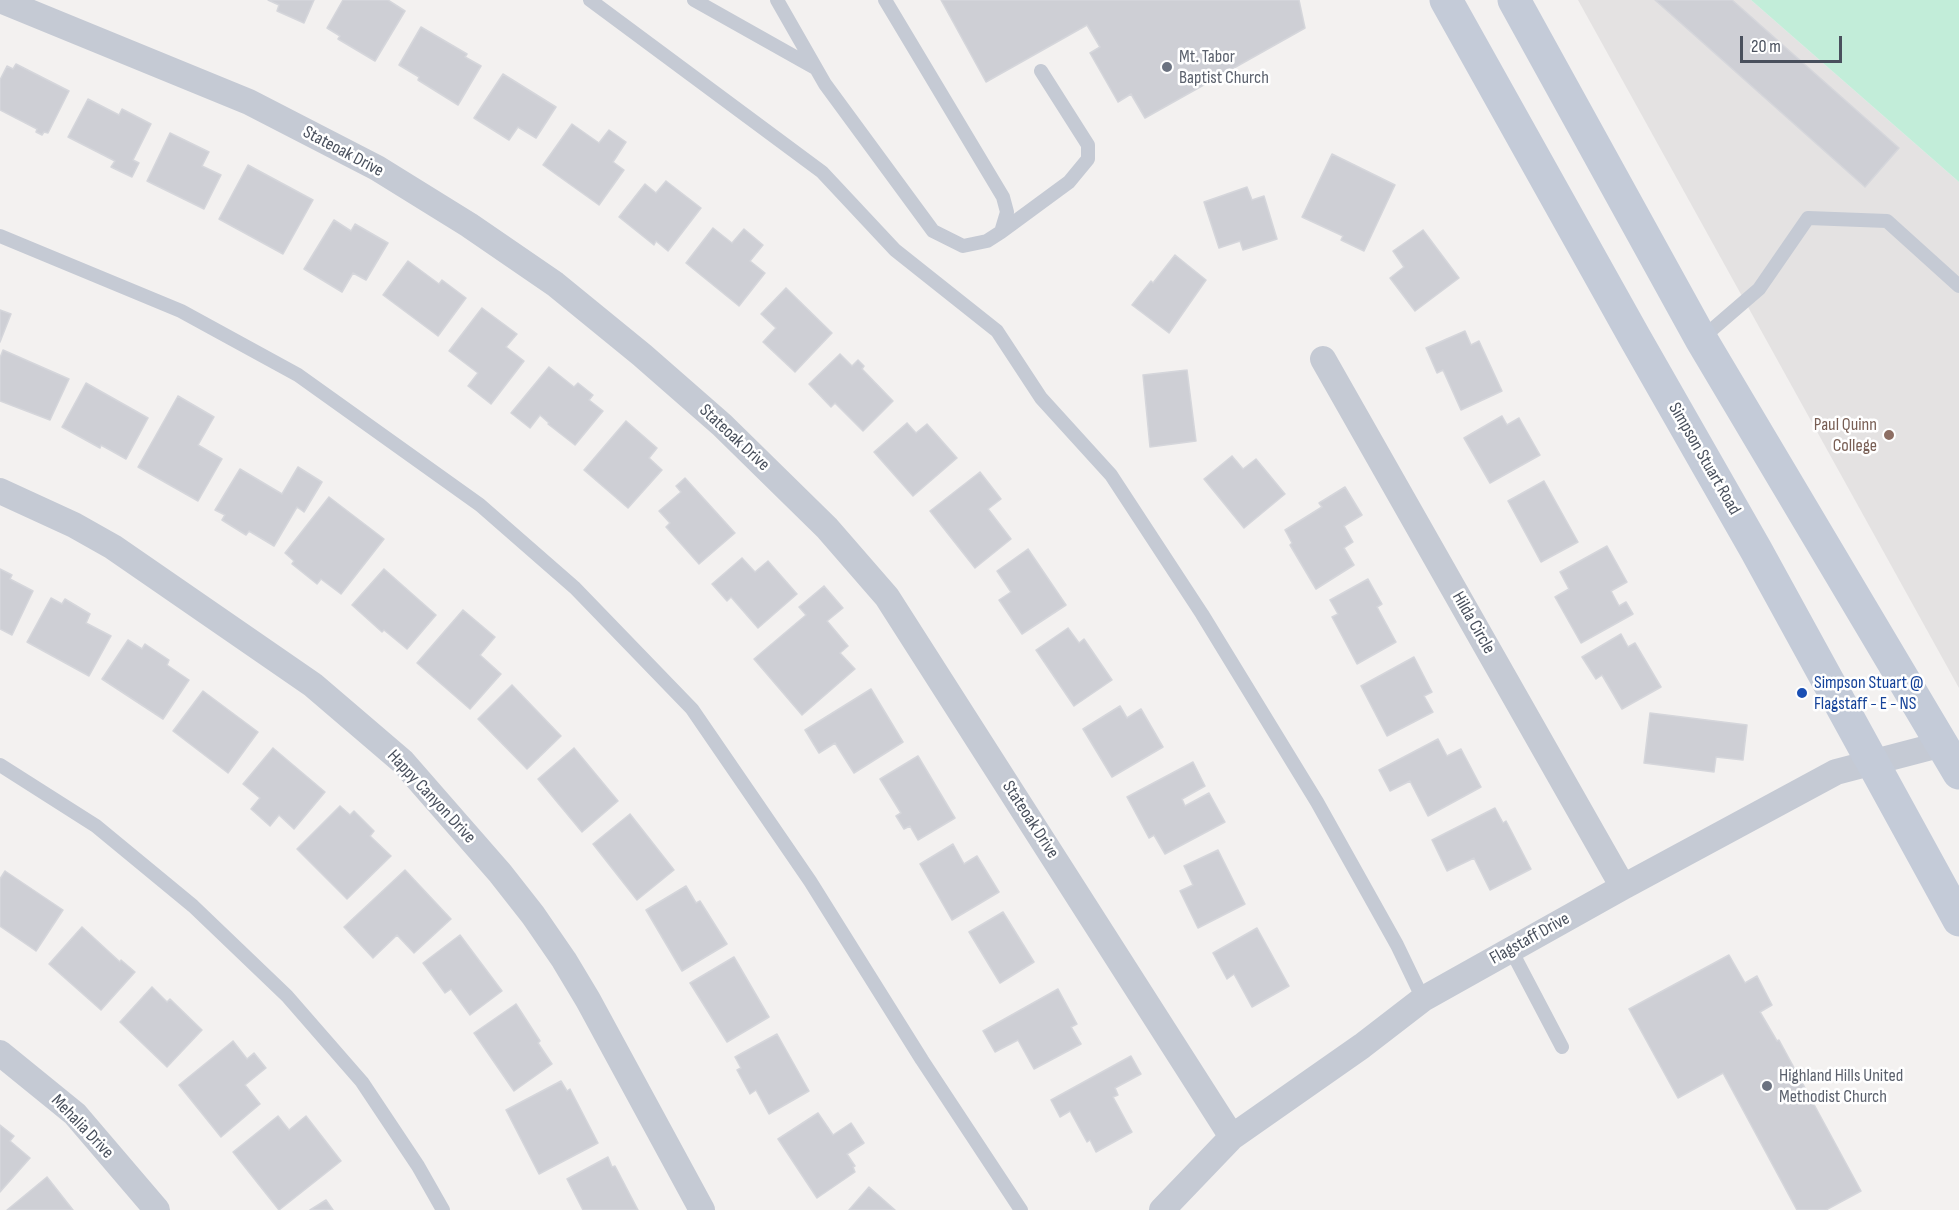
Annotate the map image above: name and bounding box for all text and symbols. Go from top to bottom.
scale bar [1743,24,1845,62]
text: 20 m [1751,36,1781,57]
place label: Mt. Tabor Baptist Church [1179,46,1269,88]
marker: Mt. Tabor Baptist Church [1160,60,1174,74]
street label: Stateoak Drive [299,122,387,182]
street label: Simpson Stuart Road [1663,399,1745,519]
street label: Stateoak Drive [694,400,774,476]
place label: Paul Quinn College [1814,414,1877,456]
marker: Paul Quinn College [1882,428,1896,442]
street label: Hilda Circle [1447,588,1499,658]
place label: Simpson Stuart @ Flagstaff - E - NS [1814,672,1923,714]
marker: Simpson Stuart @ Flagstaff - E - NS [1795,686,1809,700]
street label: Happy Canyon Drive [382,746,480,848]
street label: Stateoak Drive [997,777,1063,863]
street label: Flagstaff Drive [1486,908,1574,970]
place label: Highland Hills United Methodist Church [1779,1065,1903,1108]
marker: Highland Hills United Methodist Church [1760,1079,1774,1093]
street label: Mehalia Drive [46,1090,118,1164]

